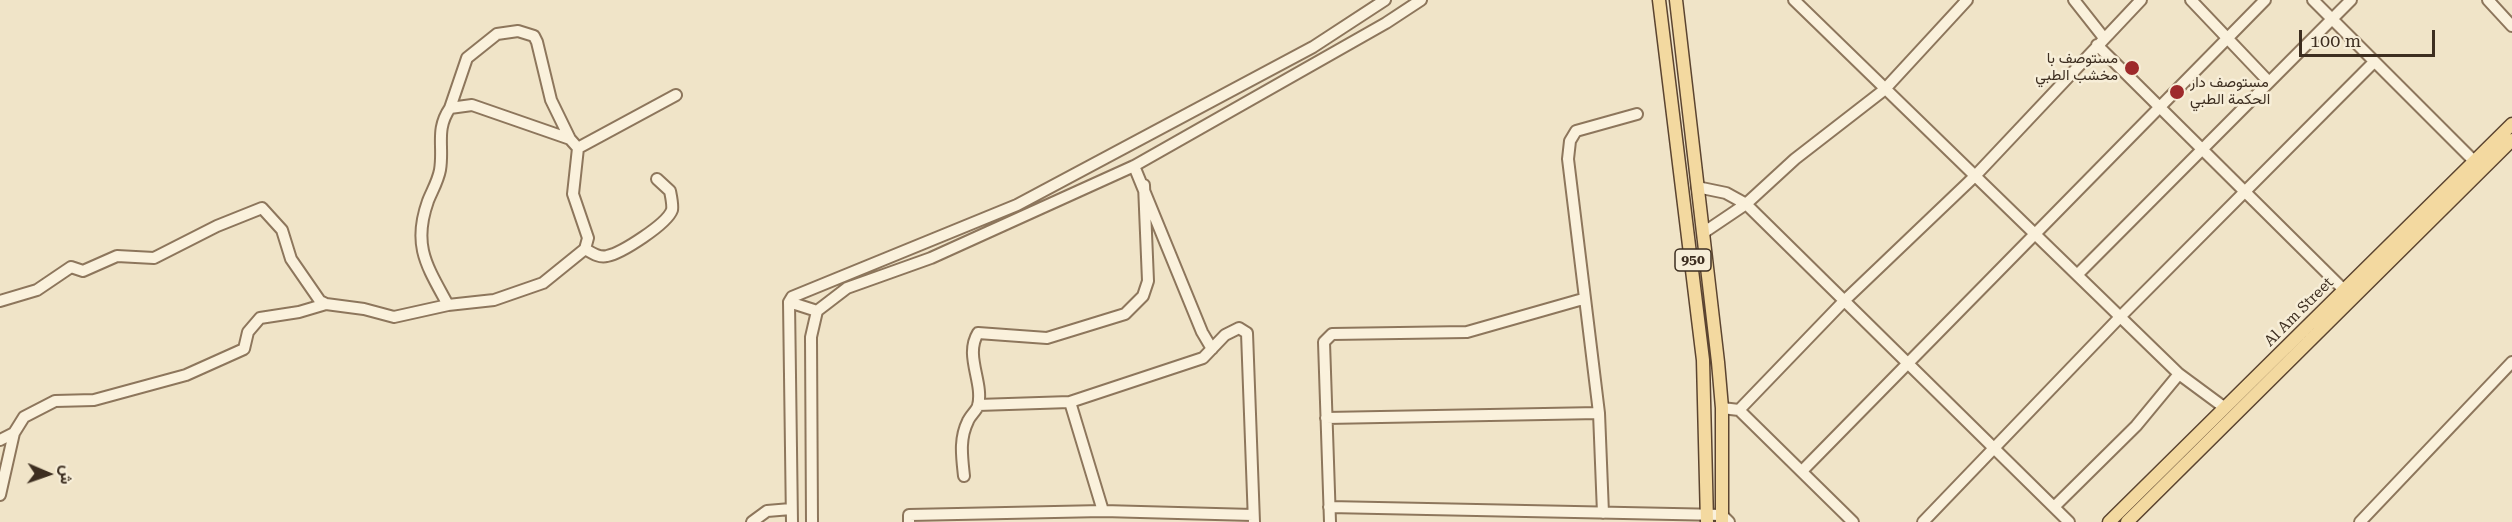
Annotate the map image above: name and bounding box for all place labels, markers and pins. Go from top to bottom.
place label: مستوصف با مخشب الطبي [2035,50,2118,85]
marker: مستوصف با مخشب الطبي [2123,59,2141,77]
place label: مستوصف دار الحكمة الطبي [2190,74,2270,109]
marker: مستوصف دار الحكمة الطبي [2168,83,2186,101]

